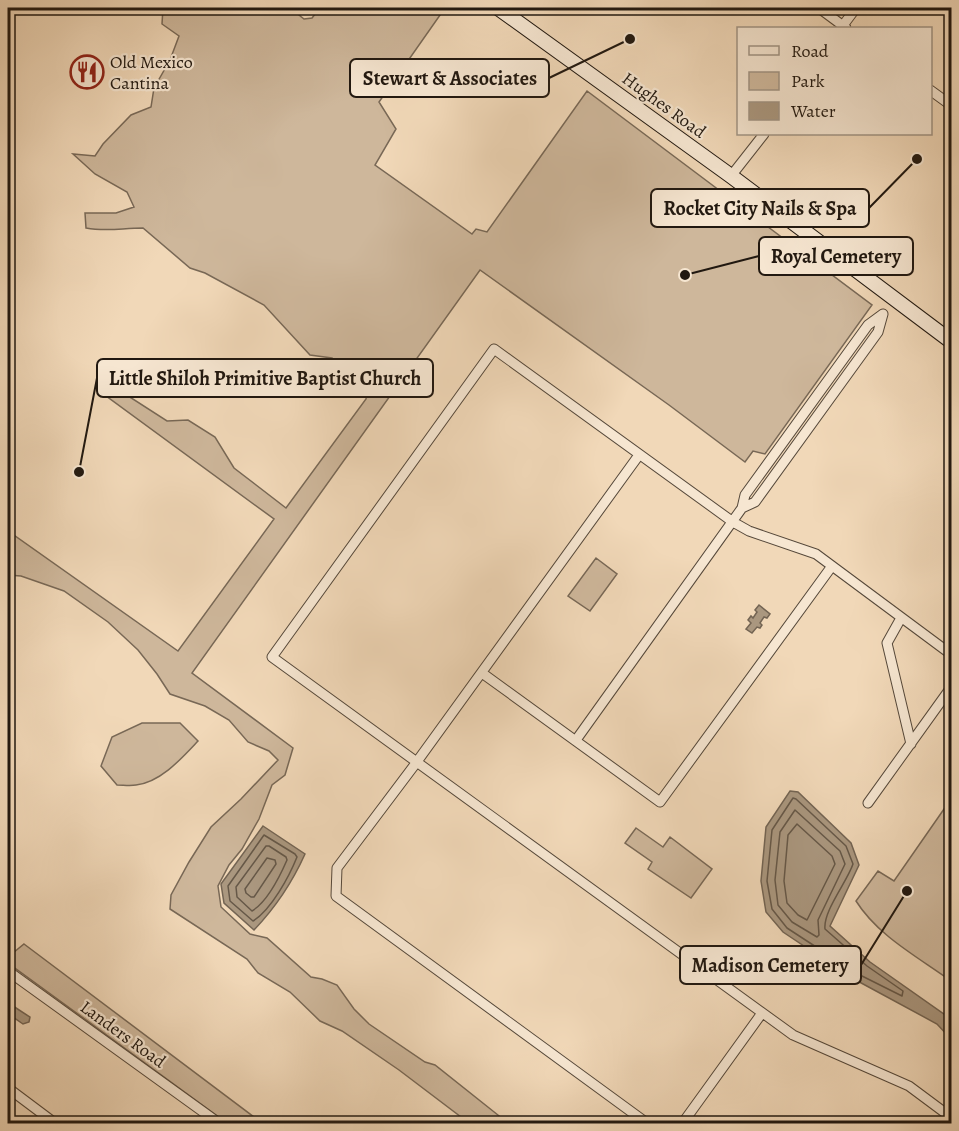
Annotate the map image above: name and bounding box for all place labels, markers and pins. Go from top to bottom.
place label: Old Mexico Cantina [110,50,193,95]
restaurant icon: Old Mexico Cantina [69,54,105,90]
callout: Stewart & Associates [350,59,549,97]
callout: Rocket City Nails & Spa [651,189,869,227]
callout: Royal Cemetery [759,237,913,275]
callout: Little Shiloh Primitive Baptist Church [97,359,433,397]
callout: Madison Cemetery [680,946,861,984]

